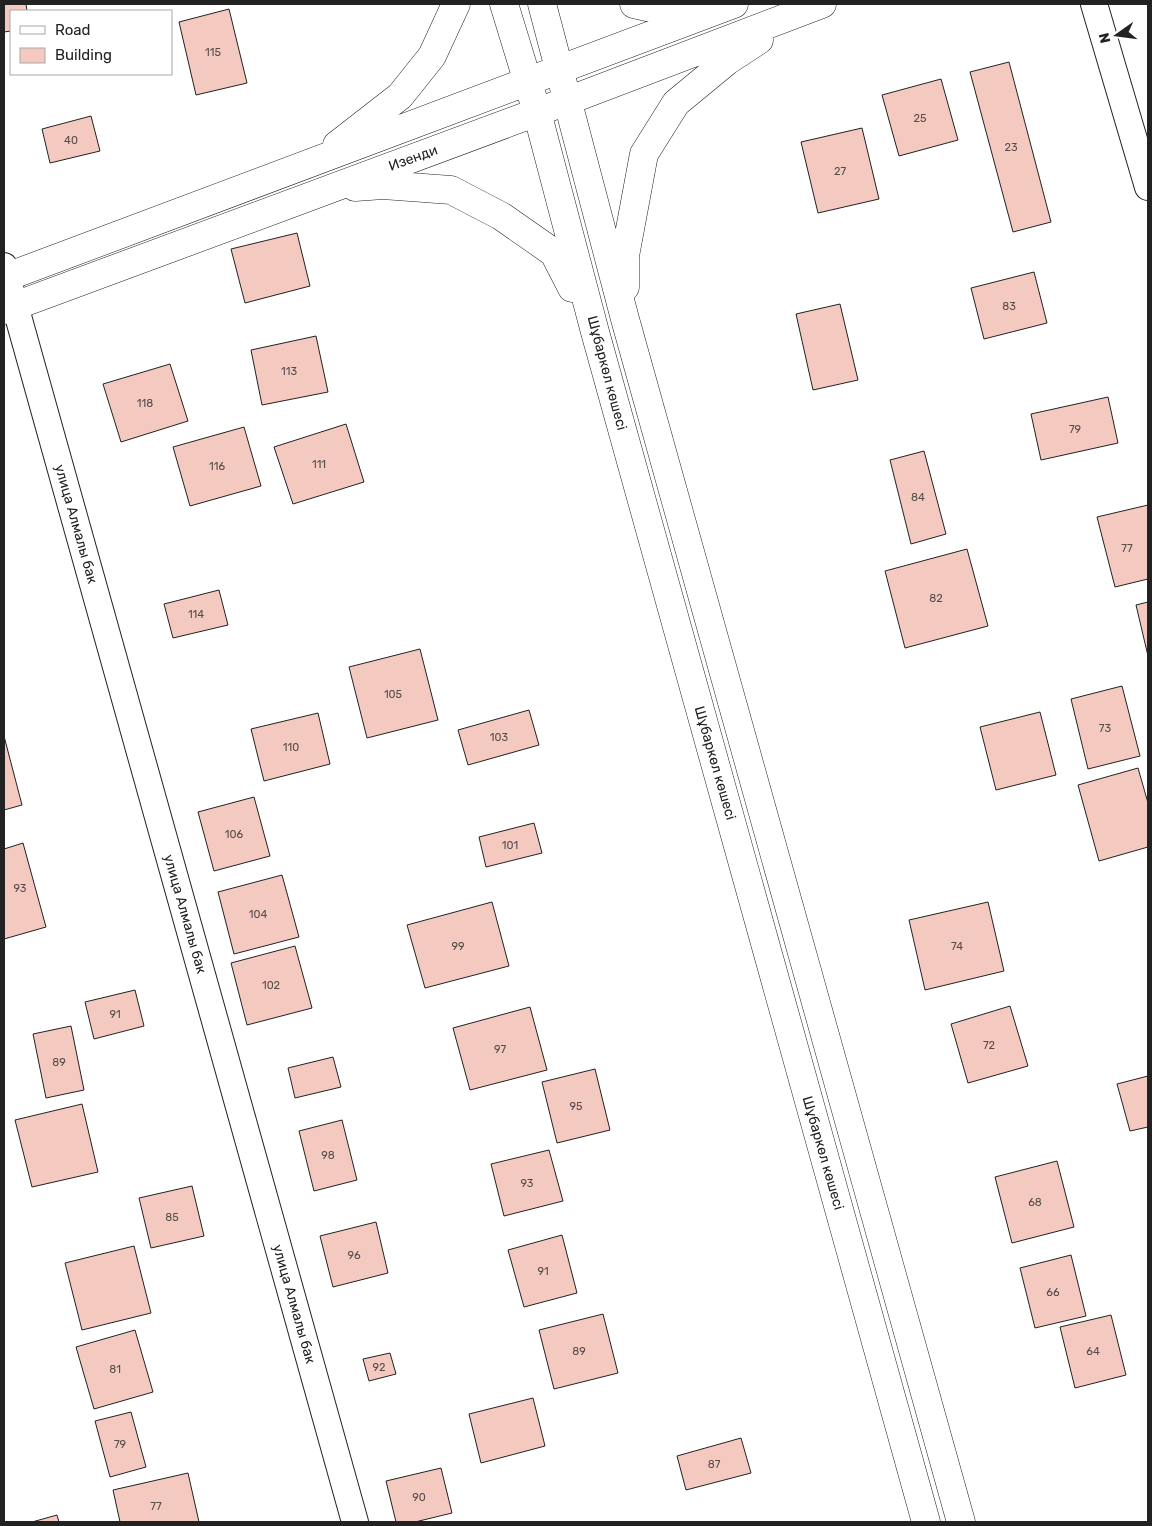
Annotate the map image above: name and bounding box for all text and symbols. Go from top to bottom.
legend [10,10,172,75]
north arrow [1092,10,1142,60]
text: Road [55,21,91,39]
text: N [1095,31,1114,45]
text: Building [55,46,112,64]
house number: 115 [205,46,221,59]
house number: 25 [914,112,927,125]
house number: 40 [64,134,78,147]
street label: Изенди [386,141,440,175]
house number: 23 [1004,141,1018,154]
house number: 27 [834,165,846,178]
house number: 83 [1002,300,1016,313]
street label: Шұбаркөл көшесі [584,314,630,432]
house number: 113 [281,365,297,378]
house number: 118 [137,397,153,410]
house number: 79 [1069,423,1081,436]
house number: 111 [312,458,326,471]
house number: 116 [209,460,225,473]
street label: улица Алмалы бак [51,462,101,586]
house number: 84 [911,491,925,504]
house number: 77 [1121,542,1133,555]
house number: 82 [929,592,943,605]
house number: 114 [188,608,204,621]
house number: 105 [384,688,403,701]
street label: Шұбаркөл көшесі [691,704,739,822]
house number: 73 [1099,722,1112,735]
house number: 103 [490,731,509,744]
house number: 110 [283,741,299,754]
house number: 106 [225,828,244,841]
house number: 101 [502,839,518,852]
street label: улица Алмалы бак [160,852,210,976]
house number: 93 [14,882,27,895]
house number: 104 [249,908,267,921]
house number: 99 [451,940,465,953]
house number: 74 [951,940,963,953]
house number: 102 [262,979,280,992]
house number: 91 [109,1008,121,1021]
house number: 72 [983,1039,995,1052]
house number: 97 [494,1043,506,1056]
house number: 89 [52,1056,66,1069]
street label: Шұбаркөл көшесі [799,1094,847,1212]
house number: 95 [569,1100,583,1113]
house number: 98 [321,1149,335,1162]
house number: 93 [521,1177,534,1190]
house number: 68 [1028,1196,1042,1209]
house number: 85 [165,1211,179,1224]
street label: улица Алмалы бак [269,1242,319,1366]
house number: 96 [347,1249,361,1262]
house number: 91 [537,1265,549,1278]
house number: 66 [1046,1286,1060,1299]
house number: 89 [572,1345,586,1358]
house number: 64 [1086,1345,1100,1358]
house number: 92 [373,1361,385,1374]
house number: 81 [109,1363,121,1376]
house number: 79 [114,1438,126,1451]
house number: 87 [708,1458,721,1471]
house number: 90 [412,1491,426,1504]
house number: 77 [150,1500,162,1513]

